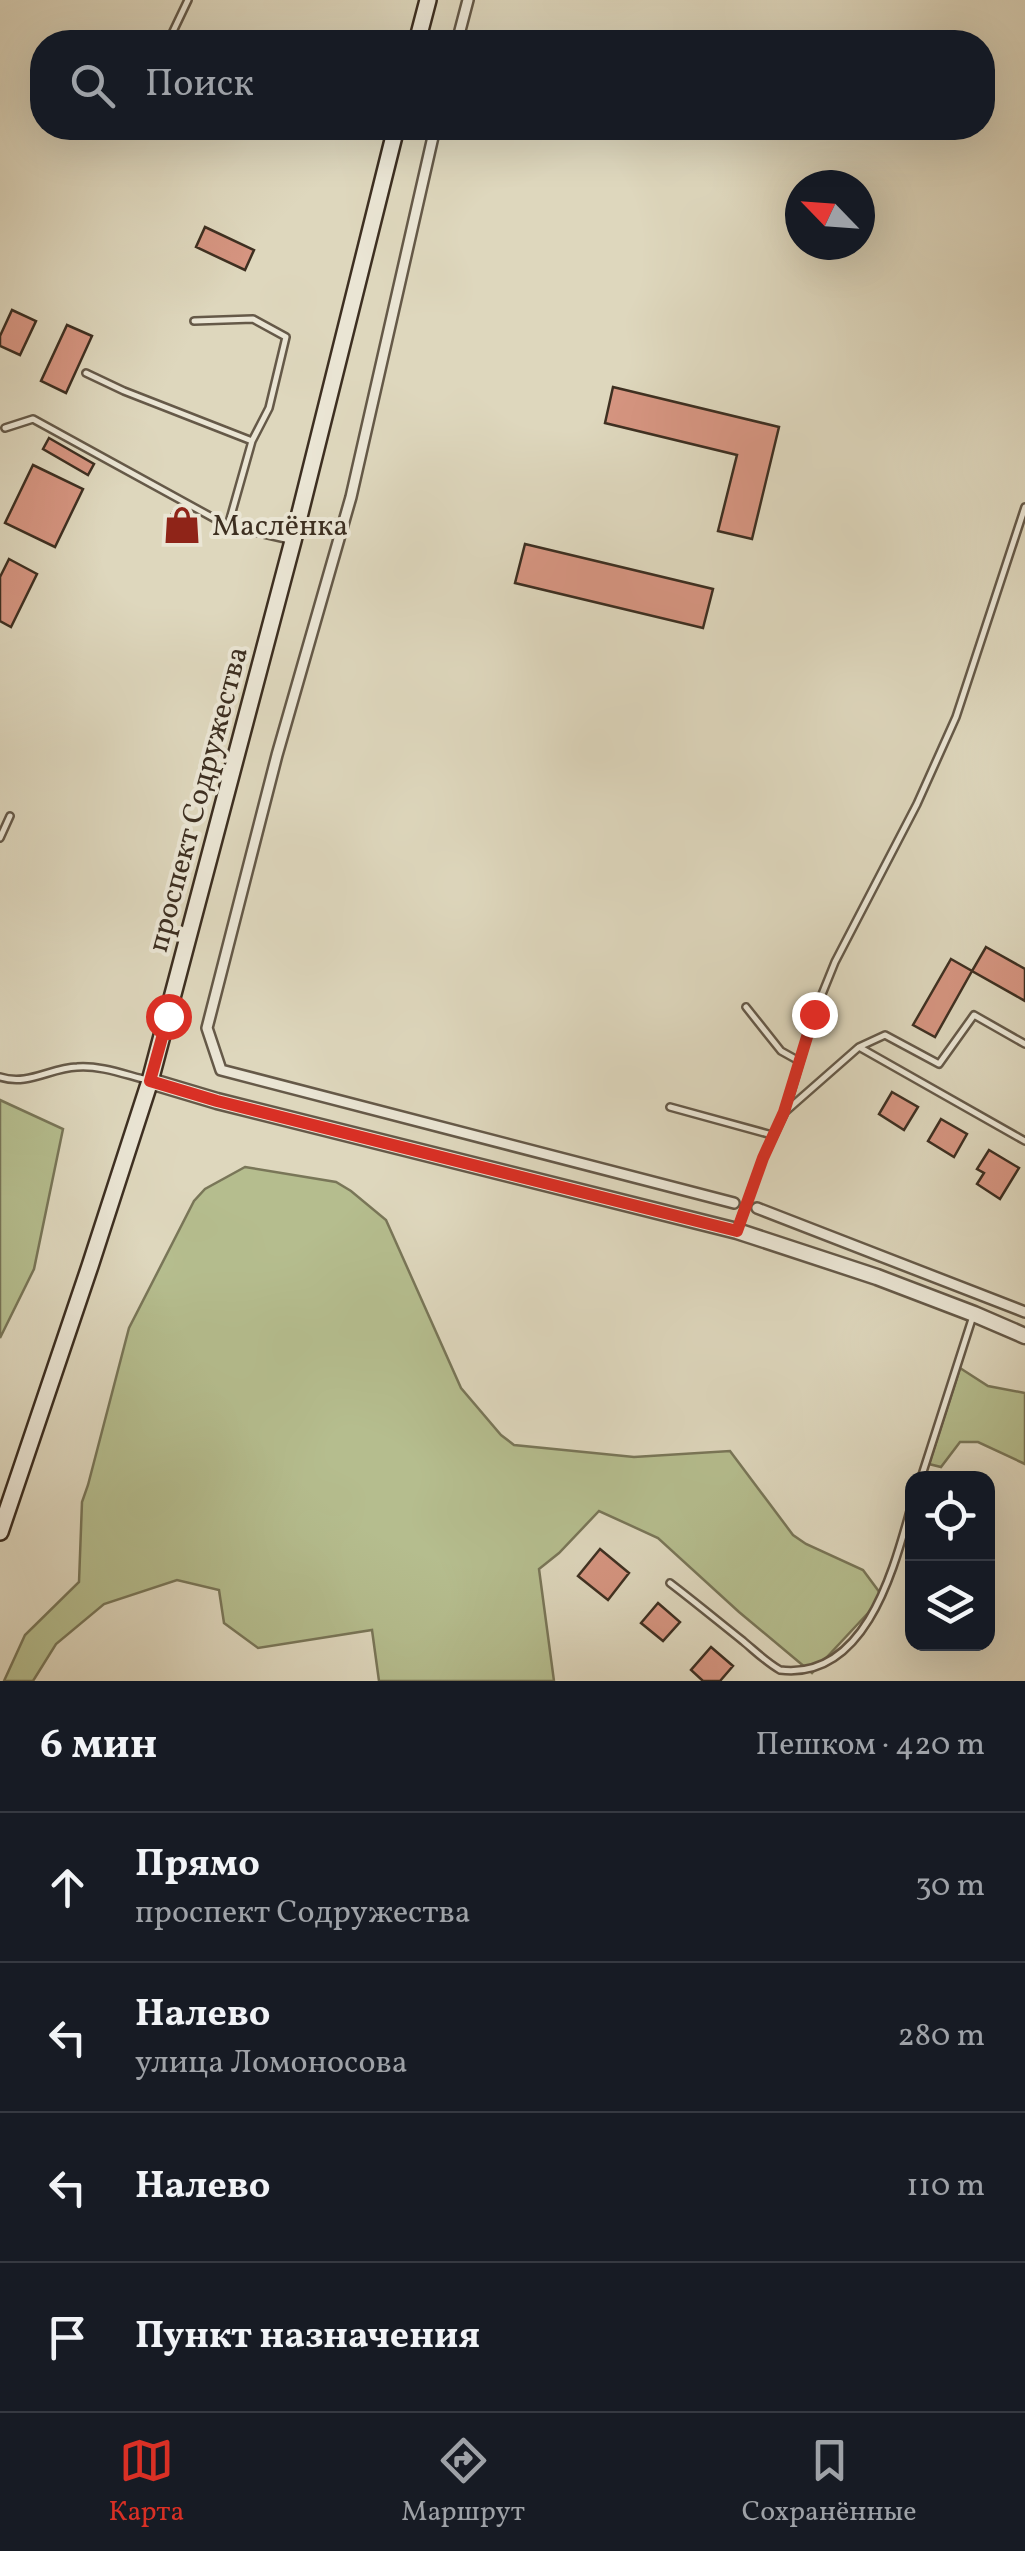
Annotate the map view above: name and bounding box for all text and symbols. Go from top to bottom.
search box [30,30,995,140]
icon: search [65,58,120,113]
text: Поиск [145,59,254,112]
north arrow [785,170,875,260]
shop icon: Маслёнка [161,504,203,546]
place label: Маслёнка [212,506,348,548]
street label: проспект Содружества [138,642,260,957]
route end [792,992,838,1038]
route start [146,994,192,1040]
map controls [905,1471,995,1651]
button: locate [905,1471,995,1561]
button: layers [905,1561,995,1651]
text: 6 мин [40,1717,157,1776]
text: Пешком · 420 m [755,1724,985,1768]
text: Прямо [135,1839,260,1892]
icon: ahead [40,1860,95,1915]
text: 30 m [915,1865,985,1909]
text: проспект Содружества [135,1892,471,1936]
text: Налево [135,1989,271,2042]
icon: left [40,2010,95,2065]
text: 280 m [898,2015,985,2059]
text: улица Ломоносова [135,2042,408,2086]
icon: left [40,2160,95,2215]
text: Налево [135,2161,271,2214]
text: 110 m [906,2165,985,2209]
icon: arrive [40,2310,95,2365]
text: Пункт назначения [135,2311,480,2364]
tab: Карта [108,2433,184,2532]
tab: Маршрут [401,2433,525,2532]
tab: Сохранённые [742,2433,917,2532]

